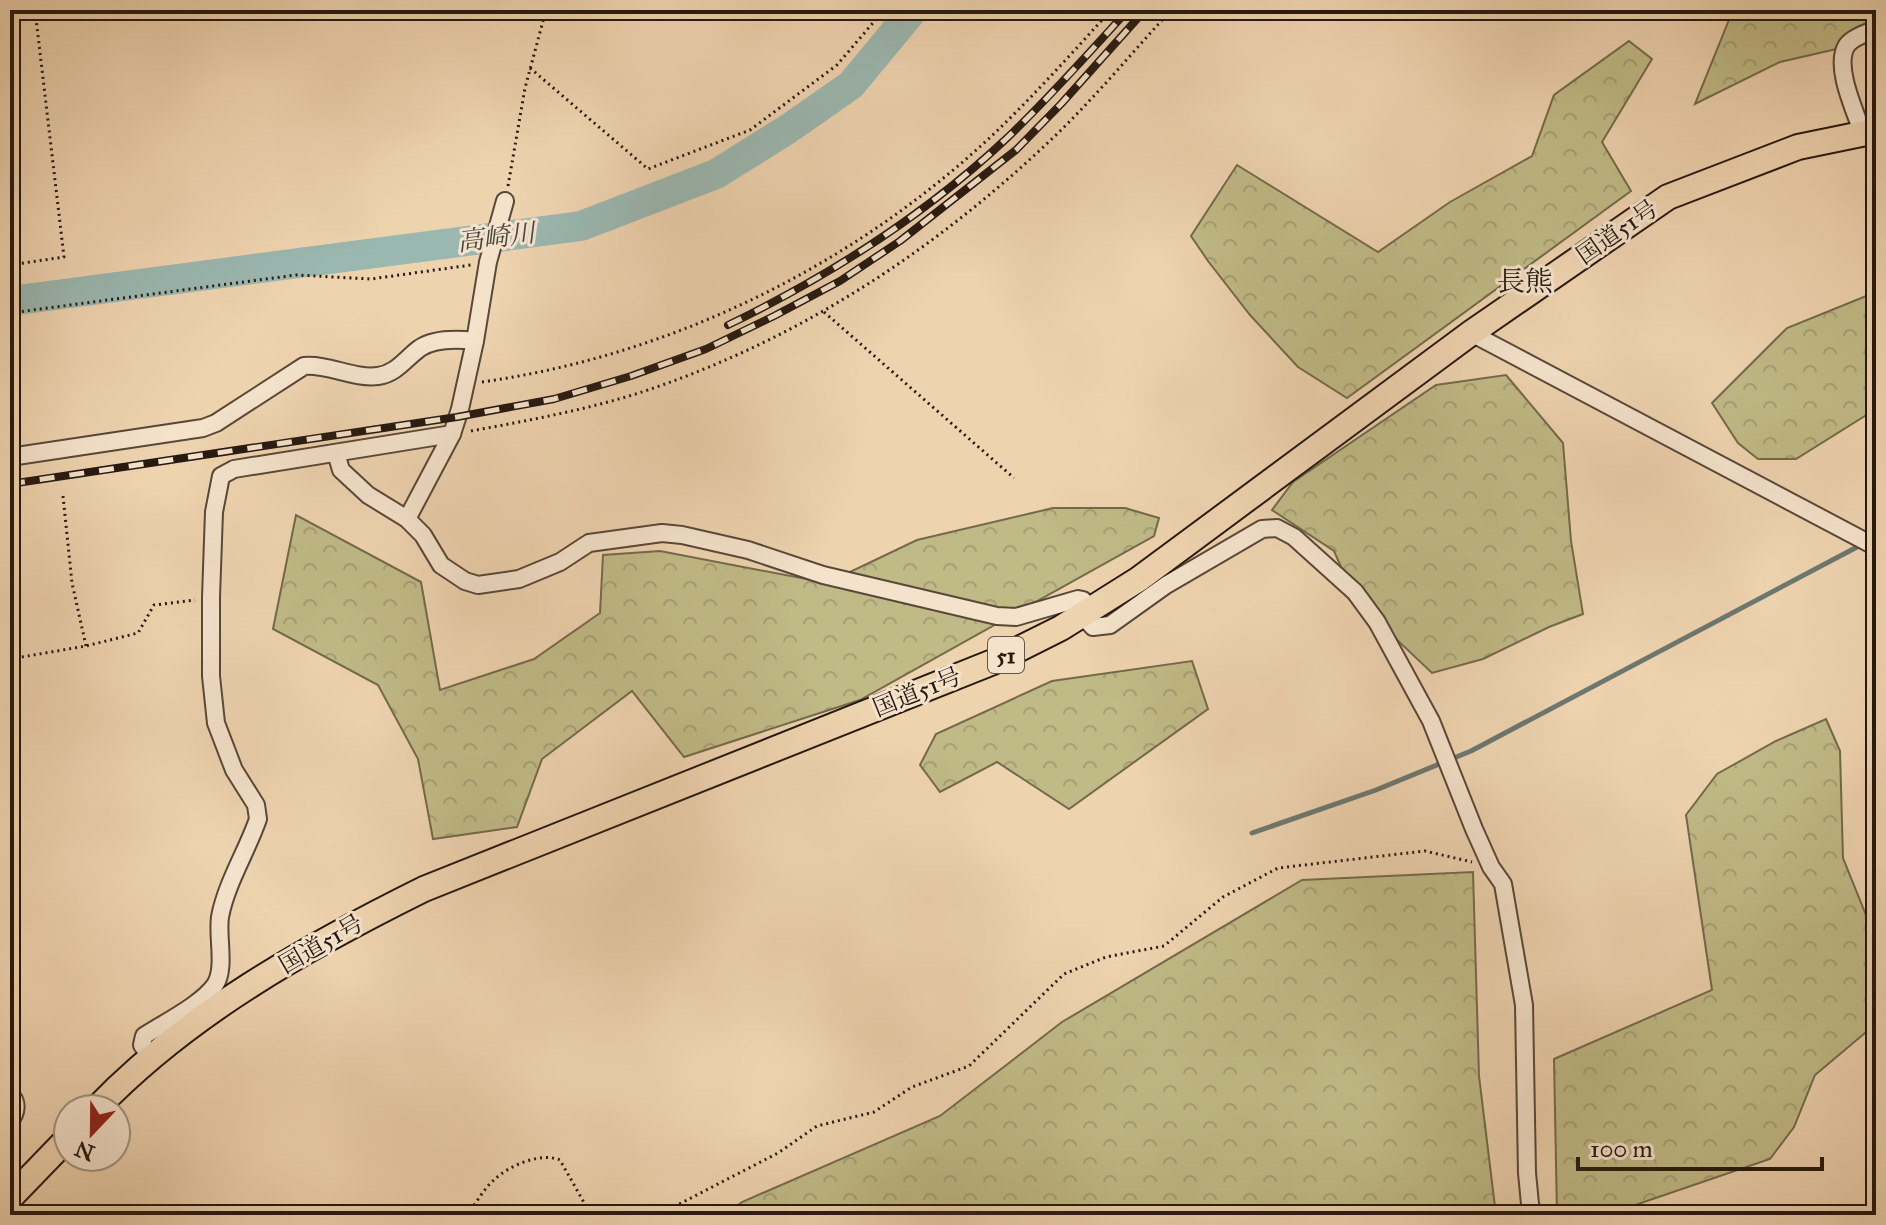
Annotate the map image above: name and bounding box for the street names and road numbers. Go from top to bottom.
street label: 国道51号 [1570,193,1664,271]
road number: 51 [988,637,1024,673]
street label: 国道51号 [868,661,966,723]
street label: 国道51号 [273,908,369,980]

